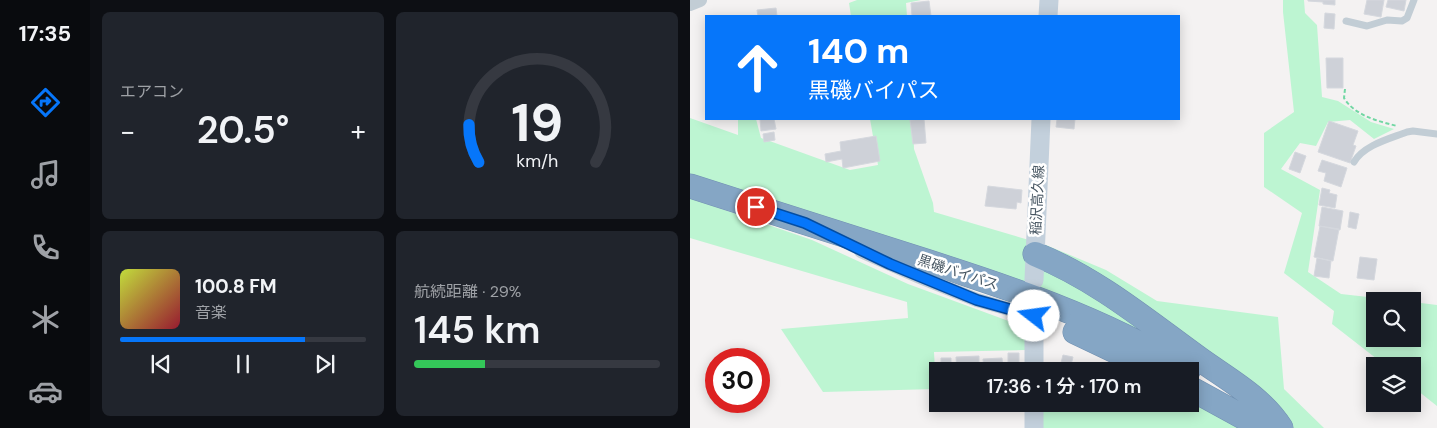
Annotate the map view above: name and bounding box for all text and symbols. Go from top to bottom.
text: 17:35 [19,19,71,48]
text: 140 m [808,28,909,74]
icon: ahead [725,35,790,100]
text: 黒磯バイパス [808,76,940,105]
text: エアコン [120,81,184,102]
icon: directions [28,85,63,120]
text: 19 [511,89,563,157]
text: 20.5° [197,105,289,155]
text: − [120,113,135,150]
text: + [351,113,366,150]
text: km/h [516,149,558,173]
icon: music [28,157,63,192]
street label: 稲沢高久線 [1026,165,1048,235]
pin [735,186,777,228]
icon: arrive [742,193,770,221]
icon: phone [28,230,63,265]
street label: 黒磯バイパス [915,251,1001,293]
text: 100.8 FM [195,274,277,299]
text: 航続距離 · 29% [414,281,521,302]
position arrow [1007,289,1059,341]
map controls [1366,292,1421,412]
button: search [1366,292,1421,347]
icon: climate [28,302,63,337]
text: 音楽 [195,302,227,323]
text: 145 km [414,305,541,355]
speed limit sign: 30 [705,348,770,413]
icon: previous [147,350,175,378]
icon: pause [229,350,257,378]
icon: next [311,350,339,378]
button: layers [1366,357,1421,412]
icon: car [28,374,63,409]
text: 17:36 · 1 分 · 170 m [987,374,1141,399]

